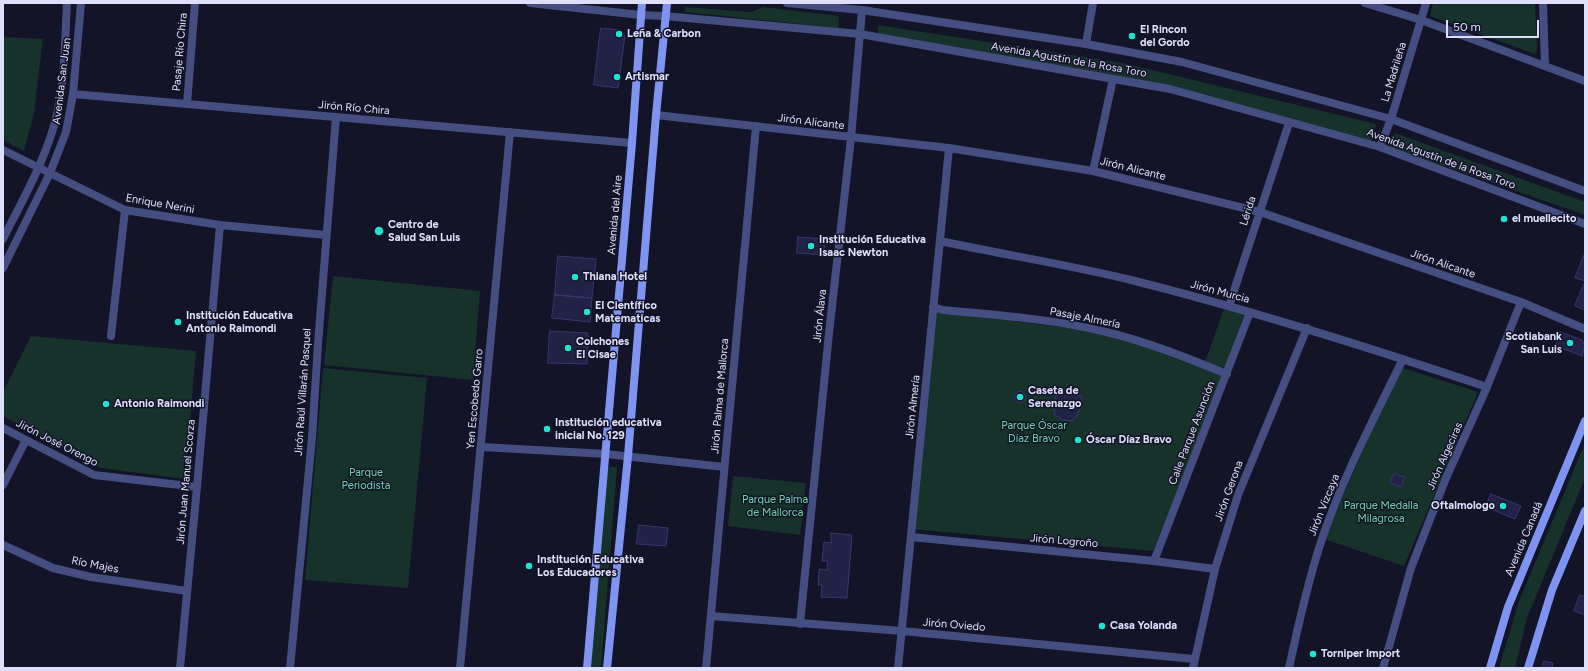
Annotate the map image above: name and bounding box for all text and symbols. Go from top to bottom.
street label: Pasaje Río Chira [170,12,190,92]
scale bar [1448,12,1541,38]
text: 50 m [1453,20,1481,34]
place label: El Rincon del Gordo [1140,23,1190,49]
place label: Leña & Carbon [627,27,701,41]
marker: Leña & Carbon [614,29,624,39]
marker: El Rincon del Gordo [1127,31,1137,41]
street label: Avenida San Juan [50,37,74,125]
street label: Avenida Agustín de la Rosa Toro [990,40,1148,80]
street label: La Madrileña [1379,40,1409,104]
place label: Artismar [625,70,669,84]
marker: Artismar [612,72,622,82]
street label: Jirón Río Chira [318,98,390,118]
street label: Jirón Alicante [777,111,845,133]
street label: Avenida Agustín de la Rosa Toro [1365,126,1517,192]
street label: Jirón Alicante [1099,154,1167,184]
street label: Avenida del Aire [605,175,625,255]
street label: Enrique Nerini [125,191,195,217]
street label: Lérida [1237,195,1259,227]
place label: el muellecito [1512,212,1576,226]
marker: el muellecito [1499,214,1509,224]
place label: Centro de Salud San Luis [388,218,460,244]
marker: Centro de Salud San Luis [373,225,385,237]
place label: Institución Educativa Isaac Newton [819,233,926,259]
marker: Institución Educativa Isaac Newton [806,241,816,251]
street label: Jirón Alicante [1409,247,1477,281]
place label: Thiana Hotel [583,270,647,284]
marker: Thiana Hotel [570,272,580,282]
street label: Jirón Murcia [1189,278,1251,306]
street label: Jirón Álava [811,289,829,343]
place label: El Científico Matematicas [595,299,660,325]
street label: Pasaje Almería [1049,305,1121,331]
marker: El Científico Matematicas [582,307,592,317]
place label: Institución Educativa Antonio Raimondi [186,309,293,335]
marker: Institución Educativa Antonio Raimondi [173,317,183,327]
street label: Jirón Raúl Villarán Pasquel [292,328,314,456]
place label: Scotiabank San Luis [1505,330,1562,356]
place label: Colchones El Cisae [576,335,629,361]
street label: Jirón Palma de Mallorca [708,338,732,454]
marker: Scotiabank San Luis [1565,338,1575,348]
marker: Colchones El Cisae [563,343,573,353]
street label: Yen Escobedo Garro [464,348,486,450]
street label: Jirón Almería [903,374,923,440]
street label: Calle Parque Asunción [1166,379,1218,487]
place label: Caseta de Serenazgo [1028,384,1081,410]
marker: Caseta de Serenazgo [1015,392,1025,402]
place label: Antonio Raimondi [114,397,204,411]
marker: Antonio Raimondi [101,399,111,409]
place label: Institución educativa inicial No. 129 [555,416,662,442]
street label: Jirón José Orengo [14,417,100,469]
street label: Jirón Juan Manuel Scorza [174,419,198,545]
park label: Parque Óscar Díaz Bravo [1001,419,1067,445]
street label: Jirón Algeciras [1424,420,1466,492]
marker: Institución educativa inicial No. 129 [542,424,552,434]
place label: Óscar Díaz Bravo [1086,433,1172,447]
marker: Óscar Díaz Bravo [1073,435,1083,445]
street label: Jirón Gerona [1212,459,1246,523]
park label: Parque Periodista [342,466,390,492]
street label: Jirón Vizcaya [1306,472,1342,538]
park label: Parque Palma de Mallorca [742,493,808,519]
park label: Parque Medalla Milagrosa [1344,499,1418,525]
place label: Oftalmologo [1431,499,1495,513]
street label: Avenida Canadá [1502,500,1546,578]
marker: Oftalmologo [1498,501,1508,511]
street label: Jirón Logroño [1029,531,1099,551]
place label: Institución Educativa Los Educadores [537,553,644,579]
street label: Río Majes [70,554,120,576]
marker: Institución Educativa Los Educadores [524,561,534,571]
street label: Jirón Oviedo [922,616,986,634]
place label: Casa Yolanda [1110,619,1177,633]
marker: Casa Yolanda [1097,621,1107,631]
place label: Torniper Import [1321,647,1400,661]
marker: Torniper Import [1308,649,1318,659]

